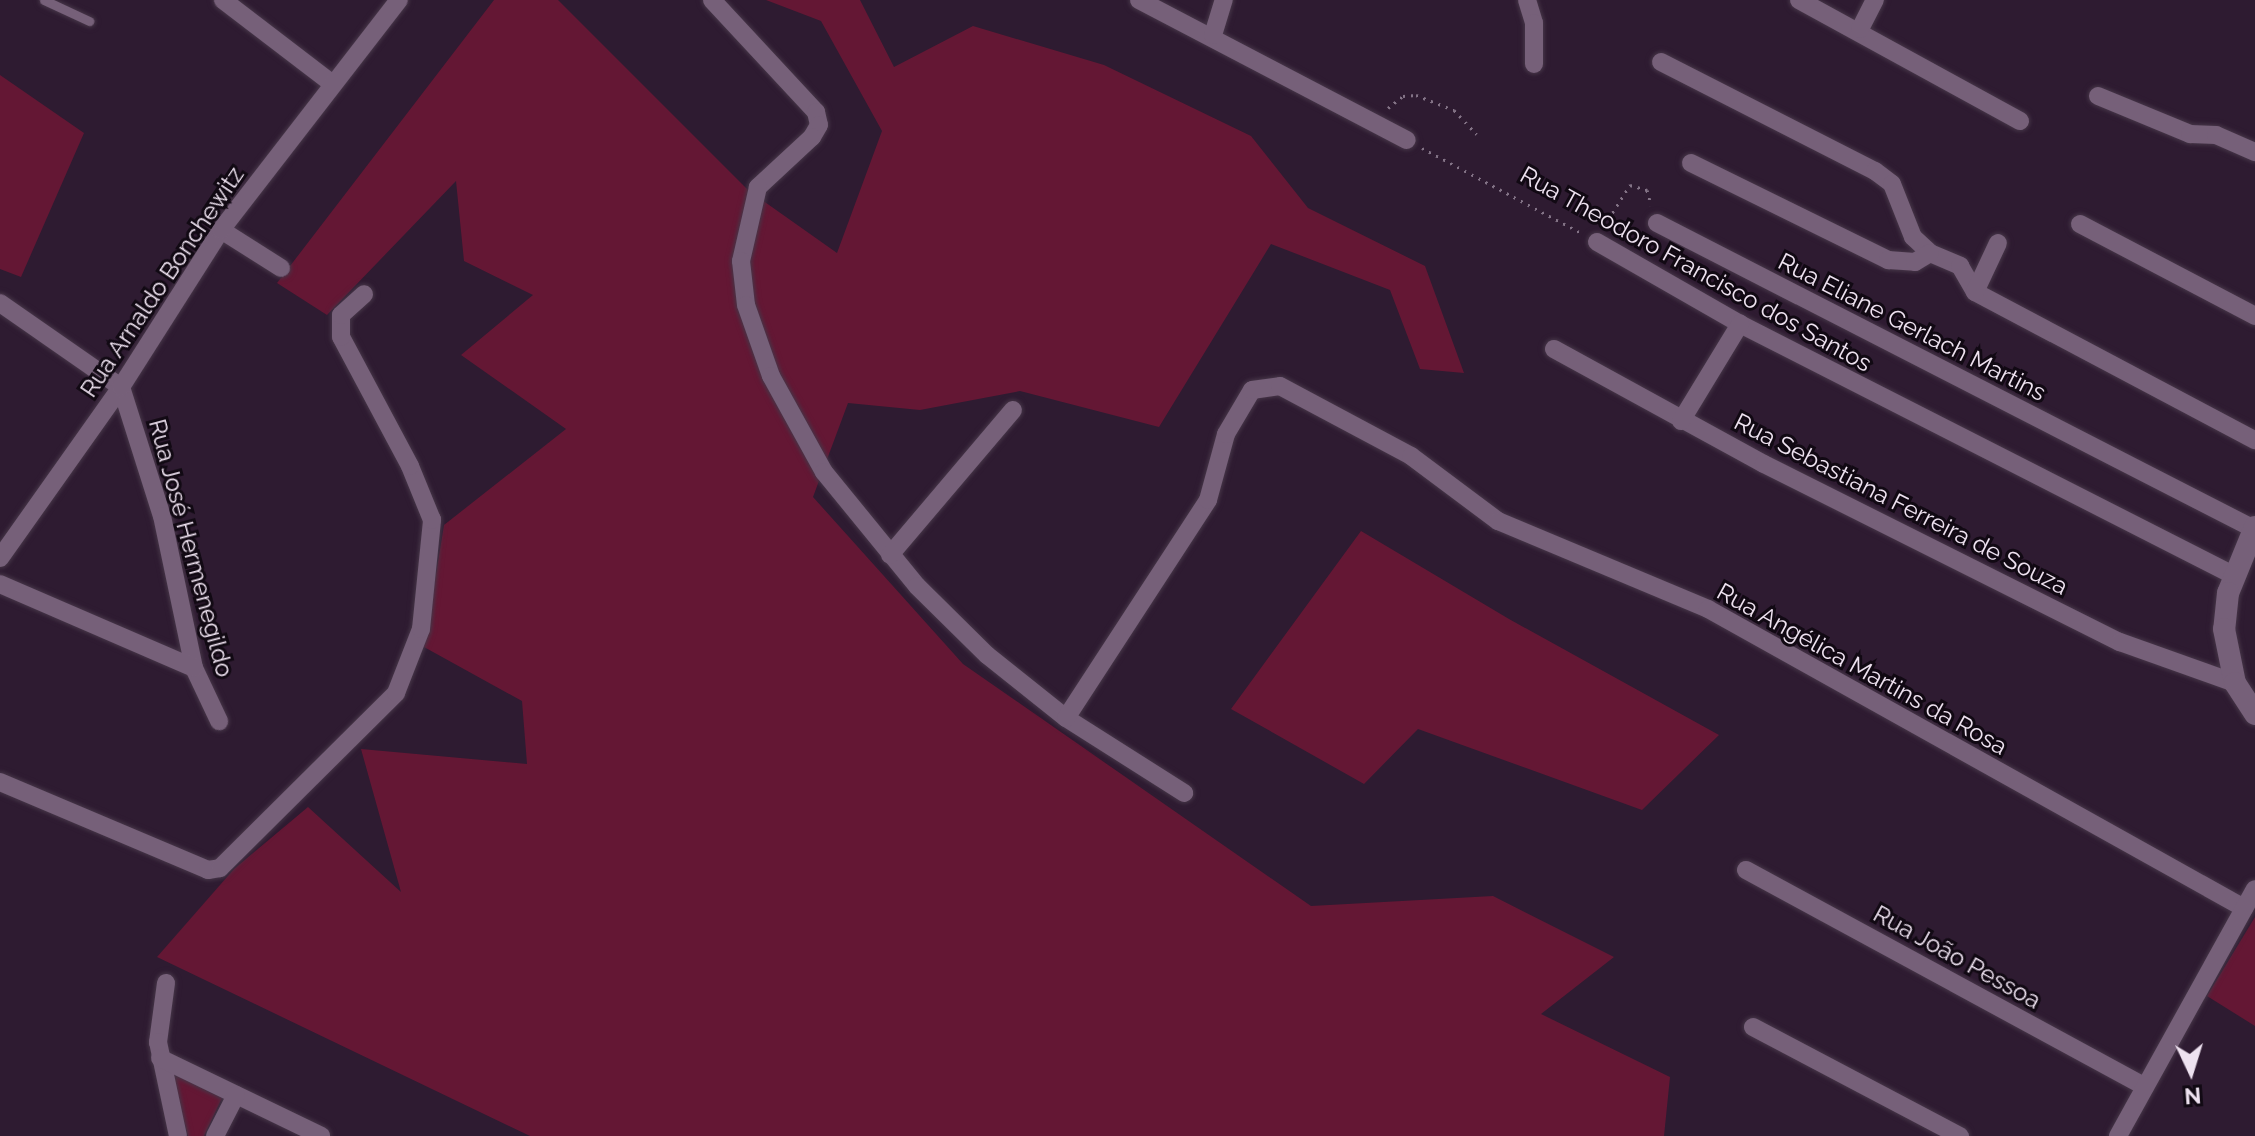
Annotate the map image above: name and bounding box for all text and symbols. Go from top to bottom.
street label: Rua Theodoro Francisco dos Santos [1515,160,1877,378]
street label: Rua Arnaldo Bonchewitz [74,161,250,403]
street label: Rua Eliane Gerlach Martins [1773,247,2051,407]
street label: Rua Sebastiana Ferreira de Souza [1729,407,2073,601]
street label: Rua José Hermenegildo [143,416,239,680]
street label: Rua Angélica Martins da Rosa [1712,577,2012,761]
street label: Rua João Pessoa [1868,899,2046,1015]
north arrow [2151,1032,2231,1112]
text: N [2183,1082,2202,1109]

